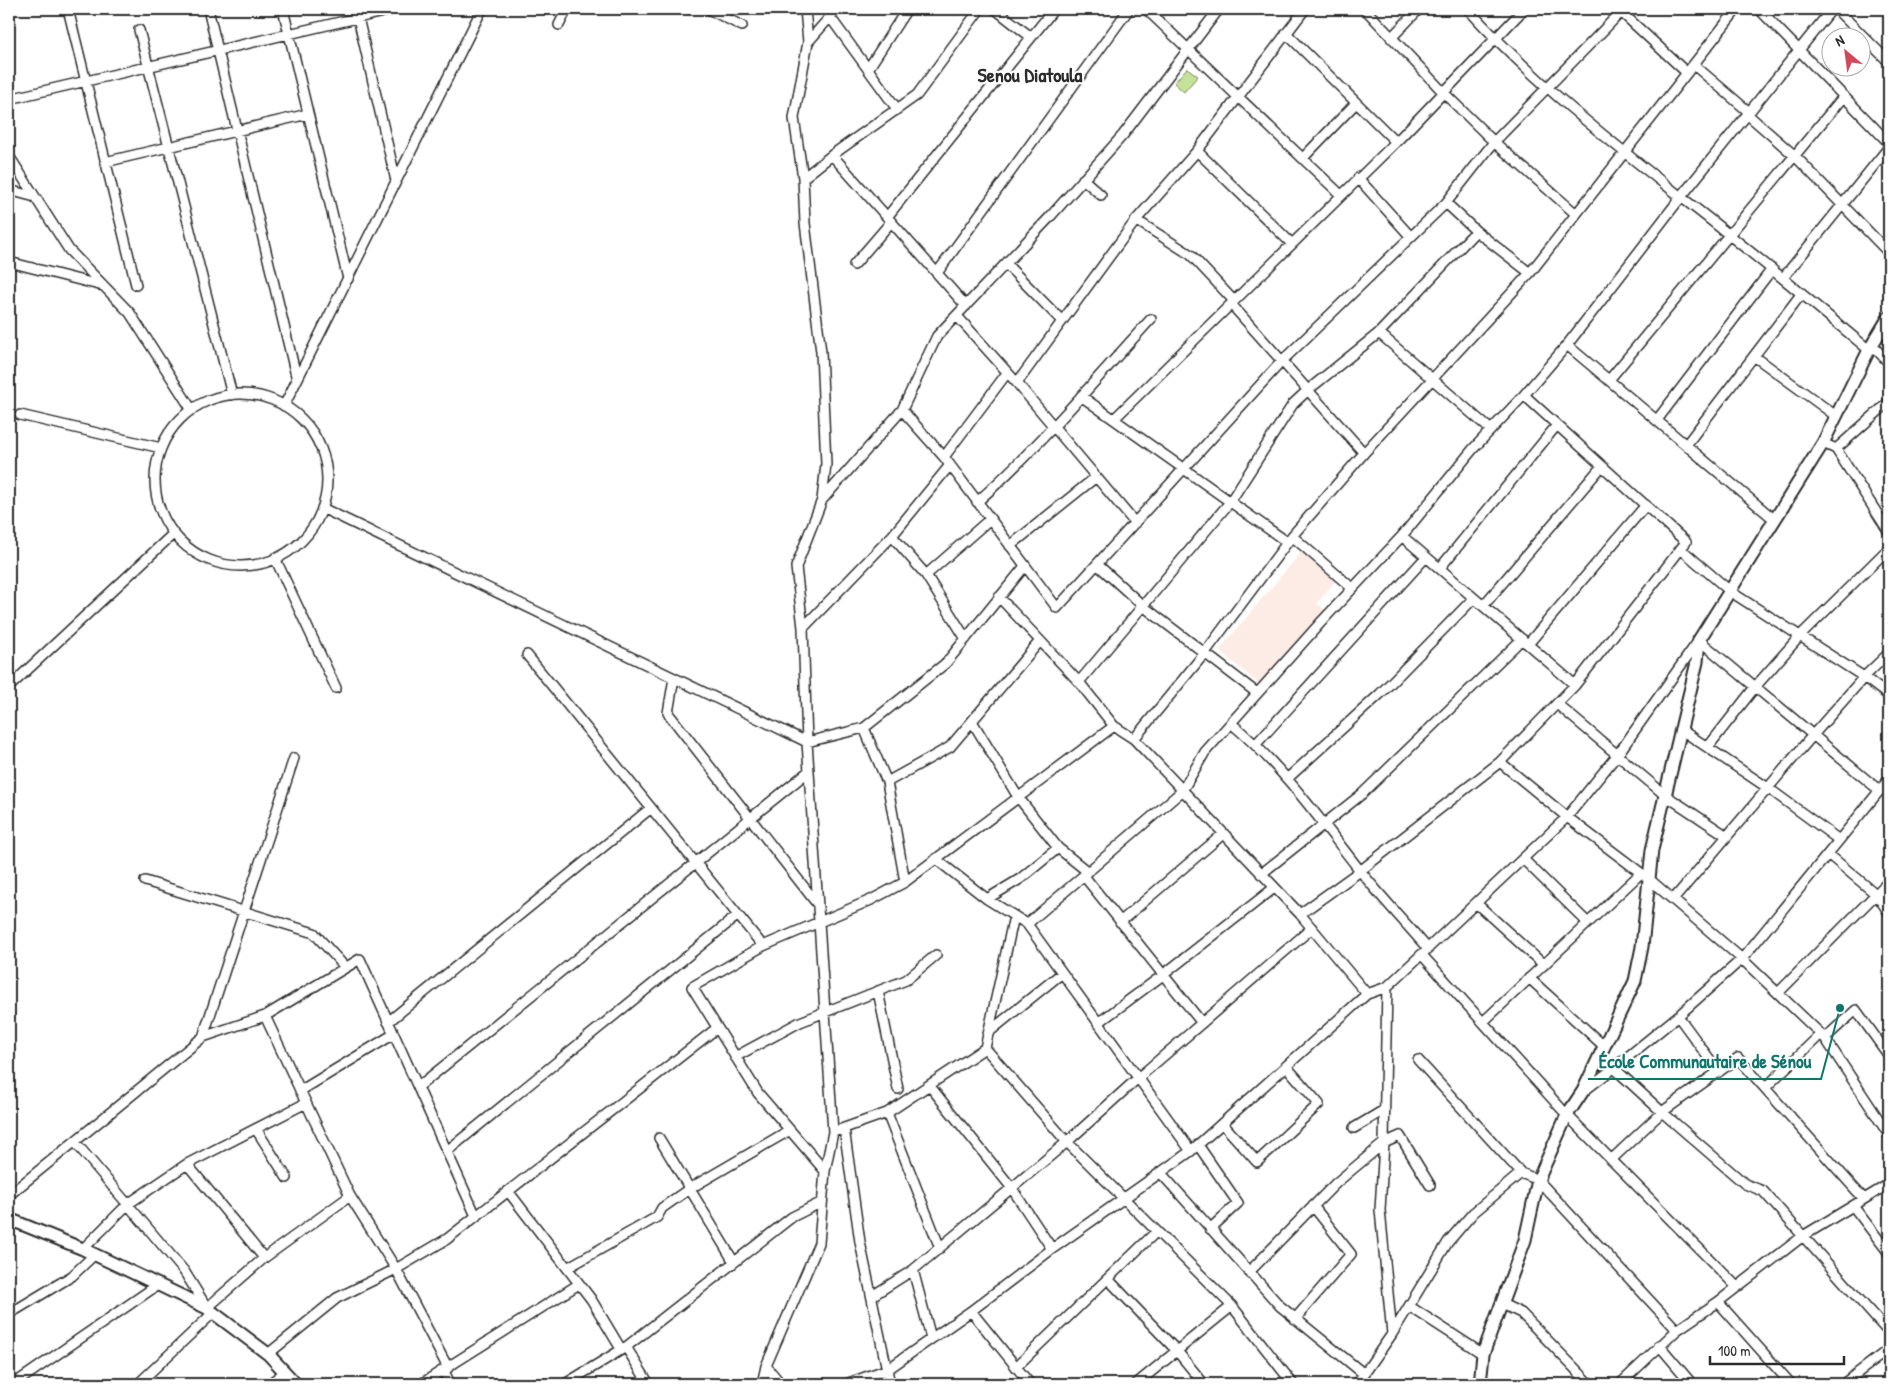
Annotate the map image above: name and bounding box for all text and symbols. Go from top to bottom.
north arrow [1820,28,1870,78]
text: N [1832,30,1848,50]
district label: Senou Diatoula [978,61,1083,88]
callout: École Communautaire de Sénou [1588,1045,1821,1079]
text: École Communautaire de Sénou [1599,1048,1812,1074]
scale bar [1710,1333,1844,1365]
text: 100 m [1718,1340,1751,1361]

